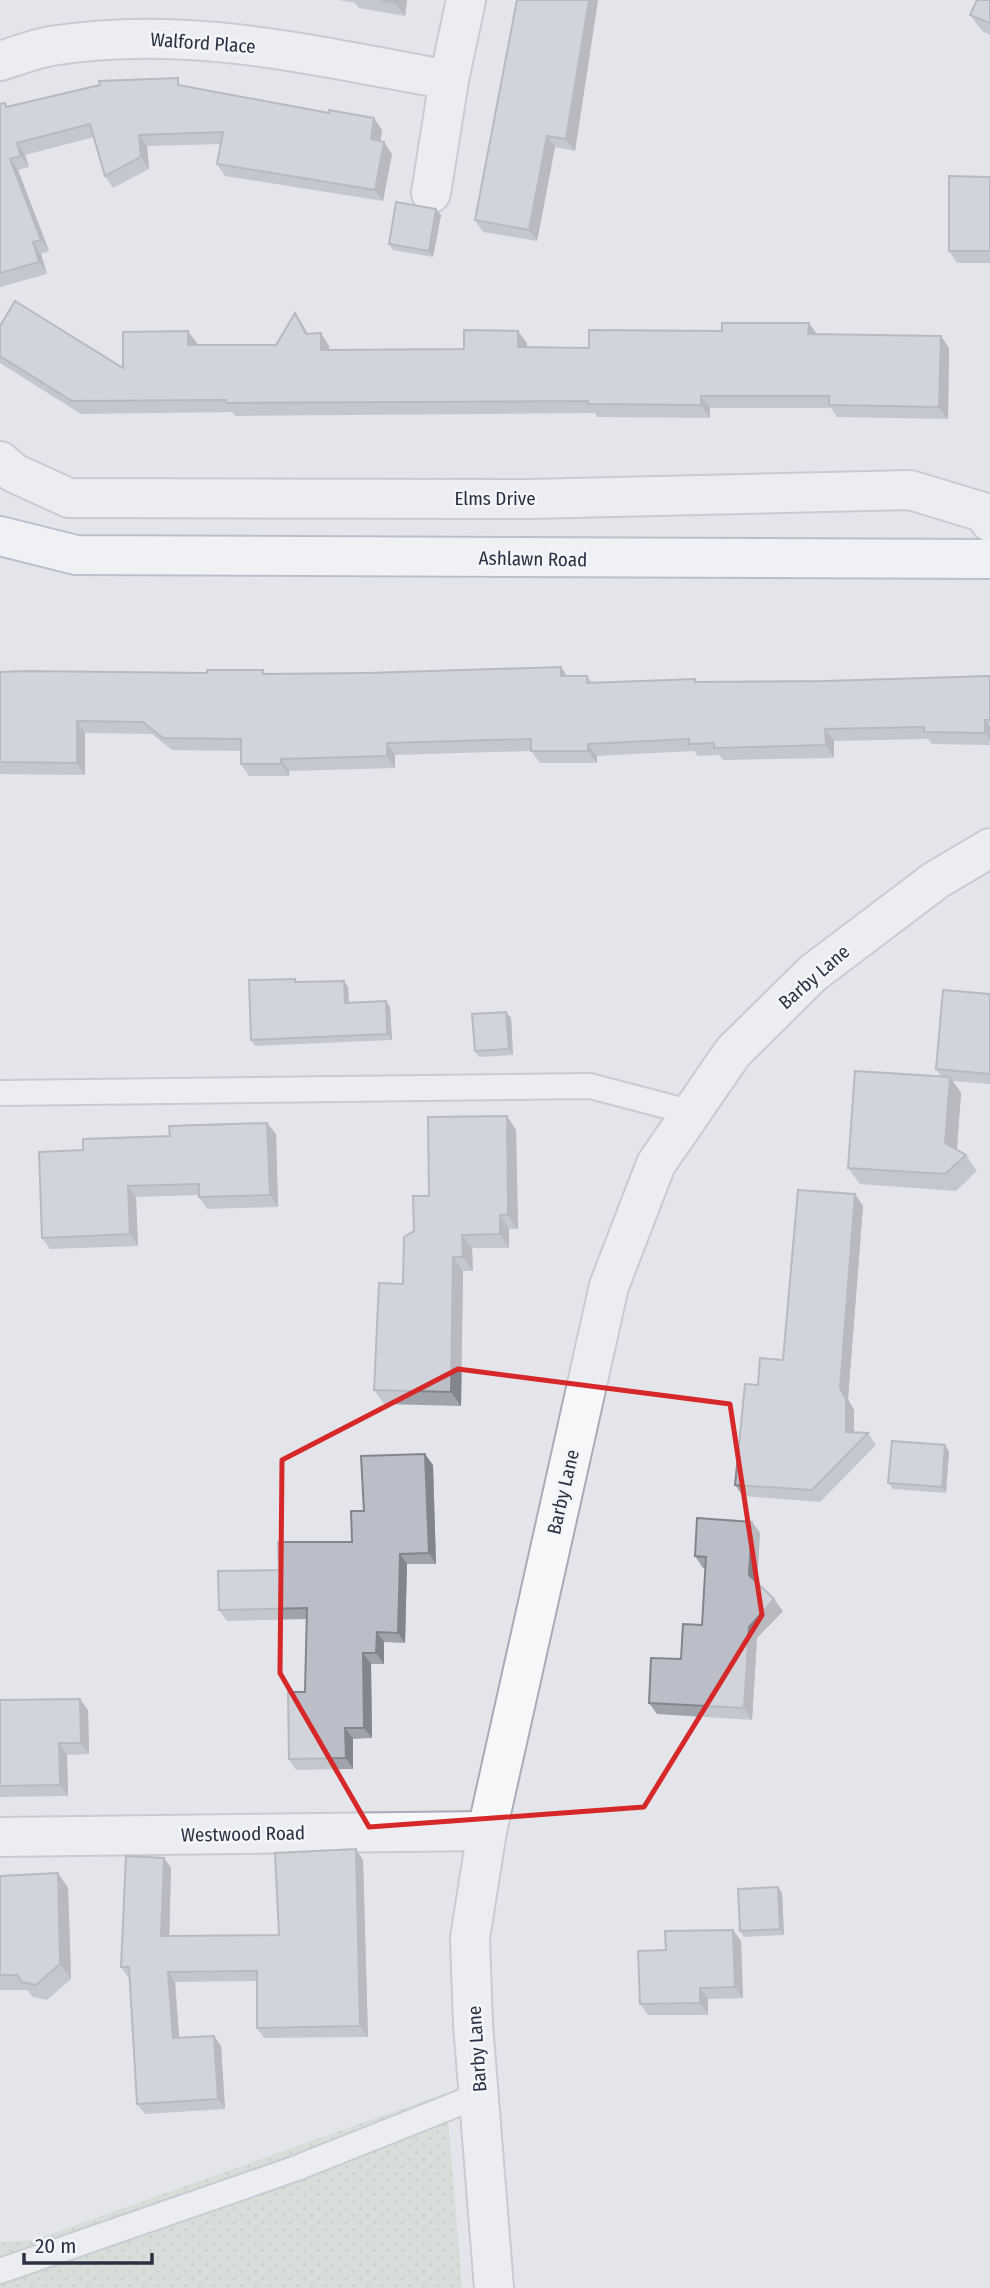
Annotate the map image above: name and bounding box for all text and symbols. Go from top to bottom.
street label: Walford Place [150,28,256,58]
street label: Elms Drive [454,487,536,510]
street label: Ashlawn Road [479,547,587,571]
street label: Barby Lane [774,940,854,1014]
street label: Barby Lane [542,1447,584,1537]
street label: Westwood Road [181,1821,305,1847]
street label: Barby Lane [463,2005,491,2093]
scale bar [24,2222,152,2266]
text: 20 m [35,2233,76,2259]

